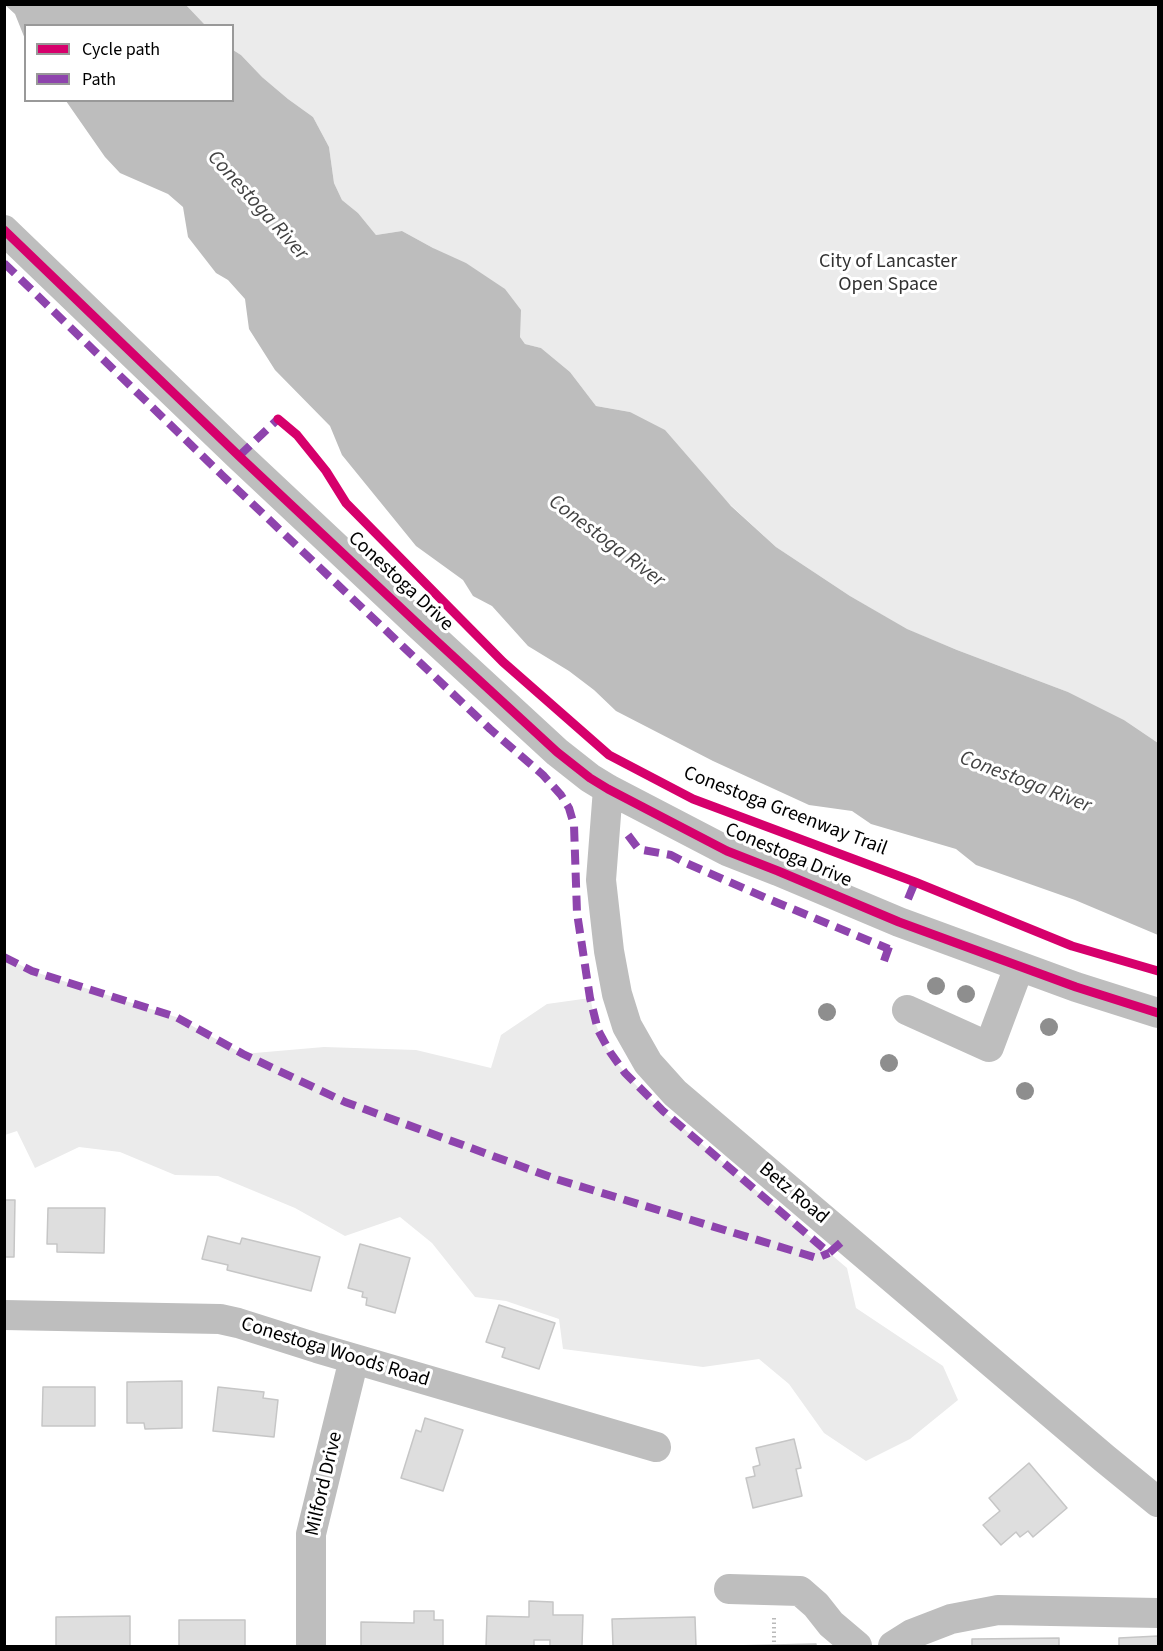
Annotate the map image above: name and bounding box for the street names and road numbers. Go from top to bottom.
street label: Conestoga Drive [342,527,458,637]
street label: Conestoga Greenway Trail [680,762,890,862]
street label: Conestoga Drive [721,818,855,894]
street label: Betz Road [753,1158,833,1230]
street label: Conestoga Woods Road [238,1313,432,1393]
street label: Milford Drive [301,1430,349,1538]

